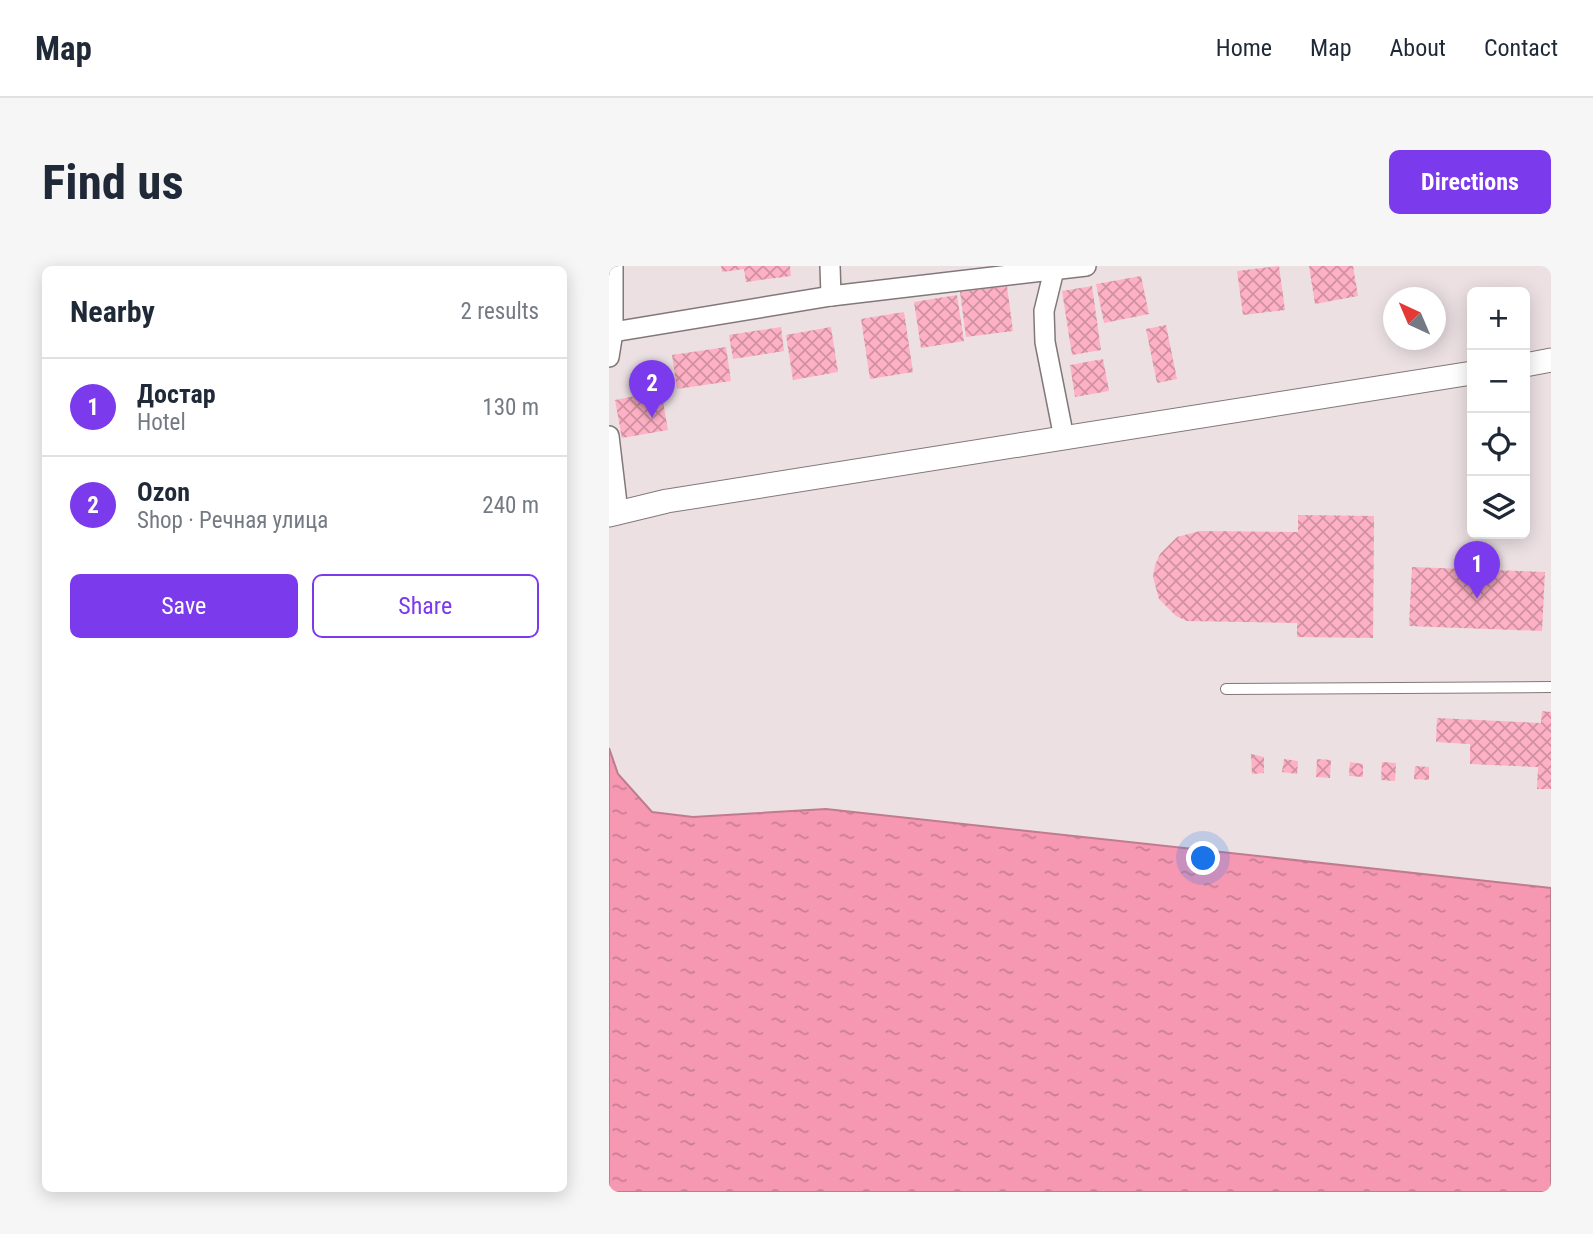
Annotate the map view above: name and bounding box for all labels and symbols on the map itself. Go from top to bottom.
north arrow [1383,287,1446,350]
pin: 2 [629,360,675,418]
pin: 1 [1454,541,1500,599]
your location [1186,841,1220,875]

